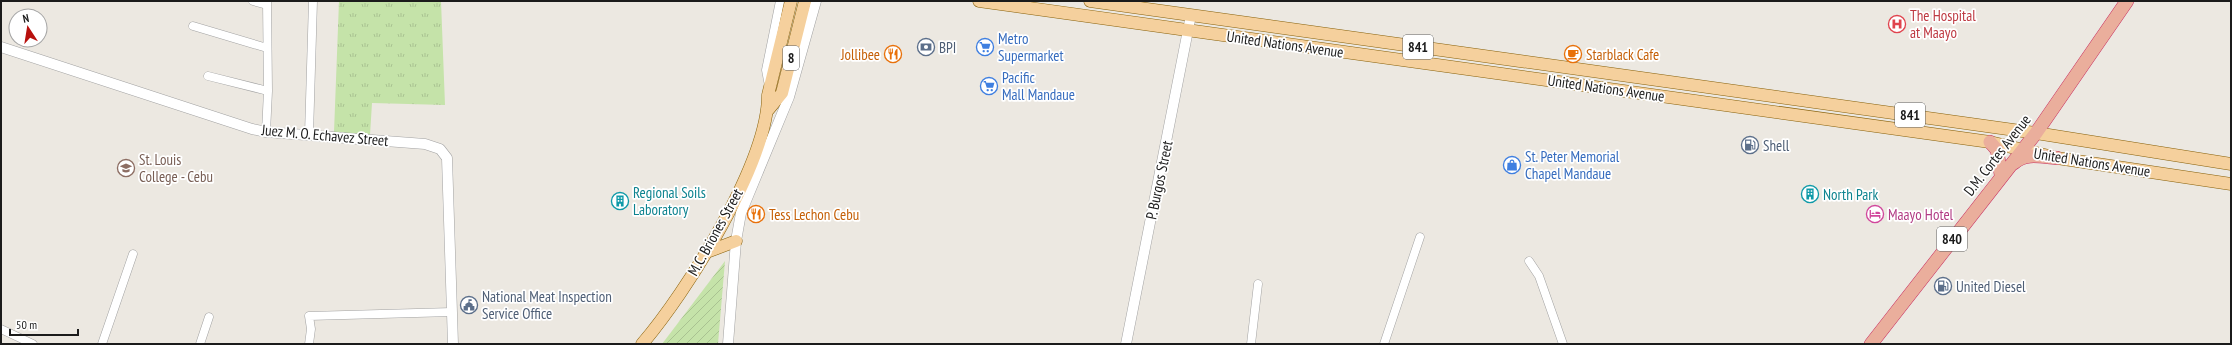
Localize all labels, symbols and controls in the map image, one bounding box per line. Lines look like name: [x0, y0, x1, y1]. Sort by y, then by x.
place label: The Hospital at Maayo: [1910, 6, 1976, 42]
north arrow: [8, 8, 48, 48]
text: N: [22, 11, 30, 26]
hospital icon: The Hospital at Maayo: [1887, 14, 1907, 34]
street label: United Nations Avenue: [1225, 26, 1345, 62]
place label: Metro Supermarket: [998, 29, 1064, 65]
road number: 841: [1403, 35, 1433, 59]
bank icon: BPI: [916, 37, 936, 57]
supermarket icon: Metro Supermarket: [975, 37, 995, 57]
place label: BPI: [939, 38, 956, 57]
restaurant icon: Jollibee: [883, 44, 903, 64]
cafe icon: Starblack Cafe: [1563, 44, 1583, 64]
place label: Jollibee: [840, 45, 880, 64]
place label: Starblack Cafe: [1586, 45, 1659, 64]
road number: 8: [783, 46, 799, 70]
place label: Pacific Mall Mandaue: [1002, 68, 1075, 104]
street label: United Nations Avenue: [1546, 70, 1666, 106]
supermarket icon: Pacific Mall Mandaue: [979, 76, 999, 96]
road number: 841: [1895, 103, 1925, 127]
street label: D.M. Cortes Avenue: [1959, 111, 2035, 199]
street label: Juez M. O. Echavez Street: [260, 120, 389, 150]
fuel station icon: Shell: [1740, 135, 1760, 155]
place label: Shell: [1763, 136, 1790, 155]
street label: P. Burgos Street: [1141, 139, 1177, 221]
street label: United Nations Avenue: [2032, 143, 2152, 181]
place label: St. Peter Memorial Chapel Mandaue: [1525, 147, 1620, 183]
place label: St. Louis College - Cebu: [139, 150, 213, 186]
shop icon: St. Peter Memorial Chapel Mandaue: [1502, 155, 1522, 175]
school or university icon: St. Louis College - Cebu: [116, 158, 136, 178]
place label: Regional Soils Laboratory: [633, 183, 706, 219]
building icon: North Park: [1800, 184, 1820, 204]
street label: M.C. Briones Street: [683, 185, 747, 279]
place label: North Park: [1823, 185, 1878, 204]
building icon: Regional Soils Laboratory: [610, 191, 630, 211]
restaurant icon: Tess Lechon Cebu: [746, 204, 766, 224]
hotel icon: Maayo Hotel: [1865, 204, 1885, 224]
place label: Tess Lechon Cebu: [769, 205, 859, 224]
place label: Maayo Hotel: [1888, 205, 1954, 224]
road number: 840: [1937, 227, 1967, 251]
fuel station icon: United Diesel: [1933, 276, 1953, 296]
place label: United Diesel: [1956, 277, 2026, 296]
place label: National Meat Inspection Service Office: [482, 287, 612, 323]
public building icon: National Meat Inspection Service Office: [459, 295, 479, 315]
scale bar: [10, 311, 78, 337]
text: 50 m: [16, 317, 37, 332]

